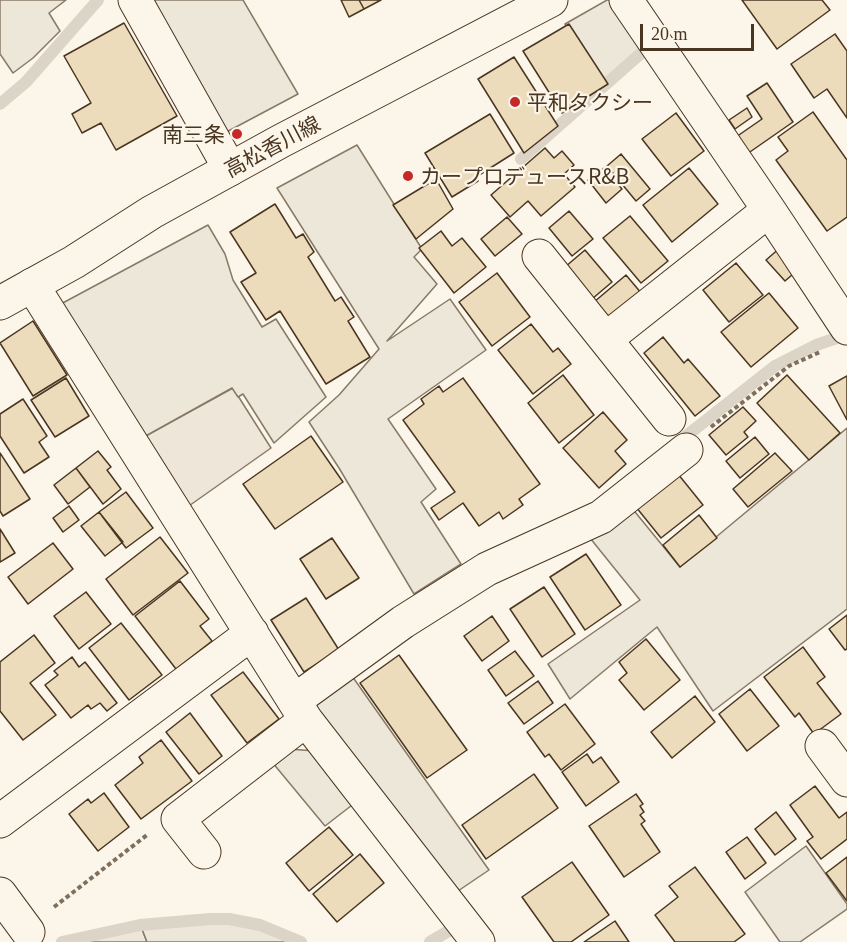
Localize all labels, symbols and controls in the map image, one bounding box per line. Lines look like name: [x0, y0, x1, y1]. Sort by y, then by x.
scale bar: [643, 12, 757, 50]
text: 20 m: [651, 24, 688, 44]
place label: 平和タクシー: [527, 89, 653, 115]
marker: 平和タクシー: [508, 95, 522, 109]
street label: 高松香川線: [220, 110, 324, 182]
place label: 南三条: [162, 121, 225, 147]
marker: 南三条: [230, 127, 244, 141]
place label: カープロデュースR&B: [420, 163, 629, 189]
marker: カープロデュースR&B: [401, 169, 415, 183]

